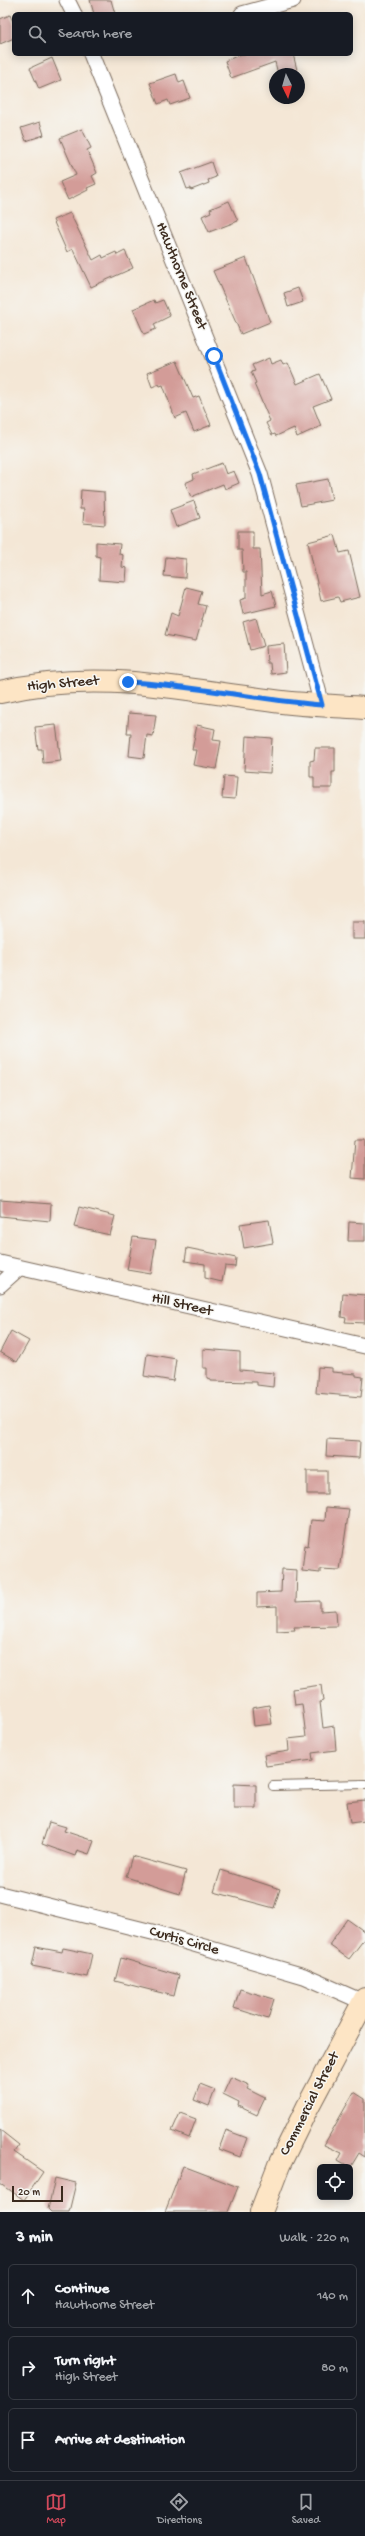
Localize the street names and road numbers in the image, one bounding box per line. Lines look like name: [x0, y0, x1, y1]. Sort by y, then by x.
street label: Hawthorne Street: [151, 220, 211, 334]
street label: High Street: [26, 672, 101, 696]
street label: Hill Street: [150, 1289, 216, 1321]
street label: Curtis Circle: [147, 1922, 221, 1960]
street label: Commercial Street: [276, 2048, 345, 2159]

